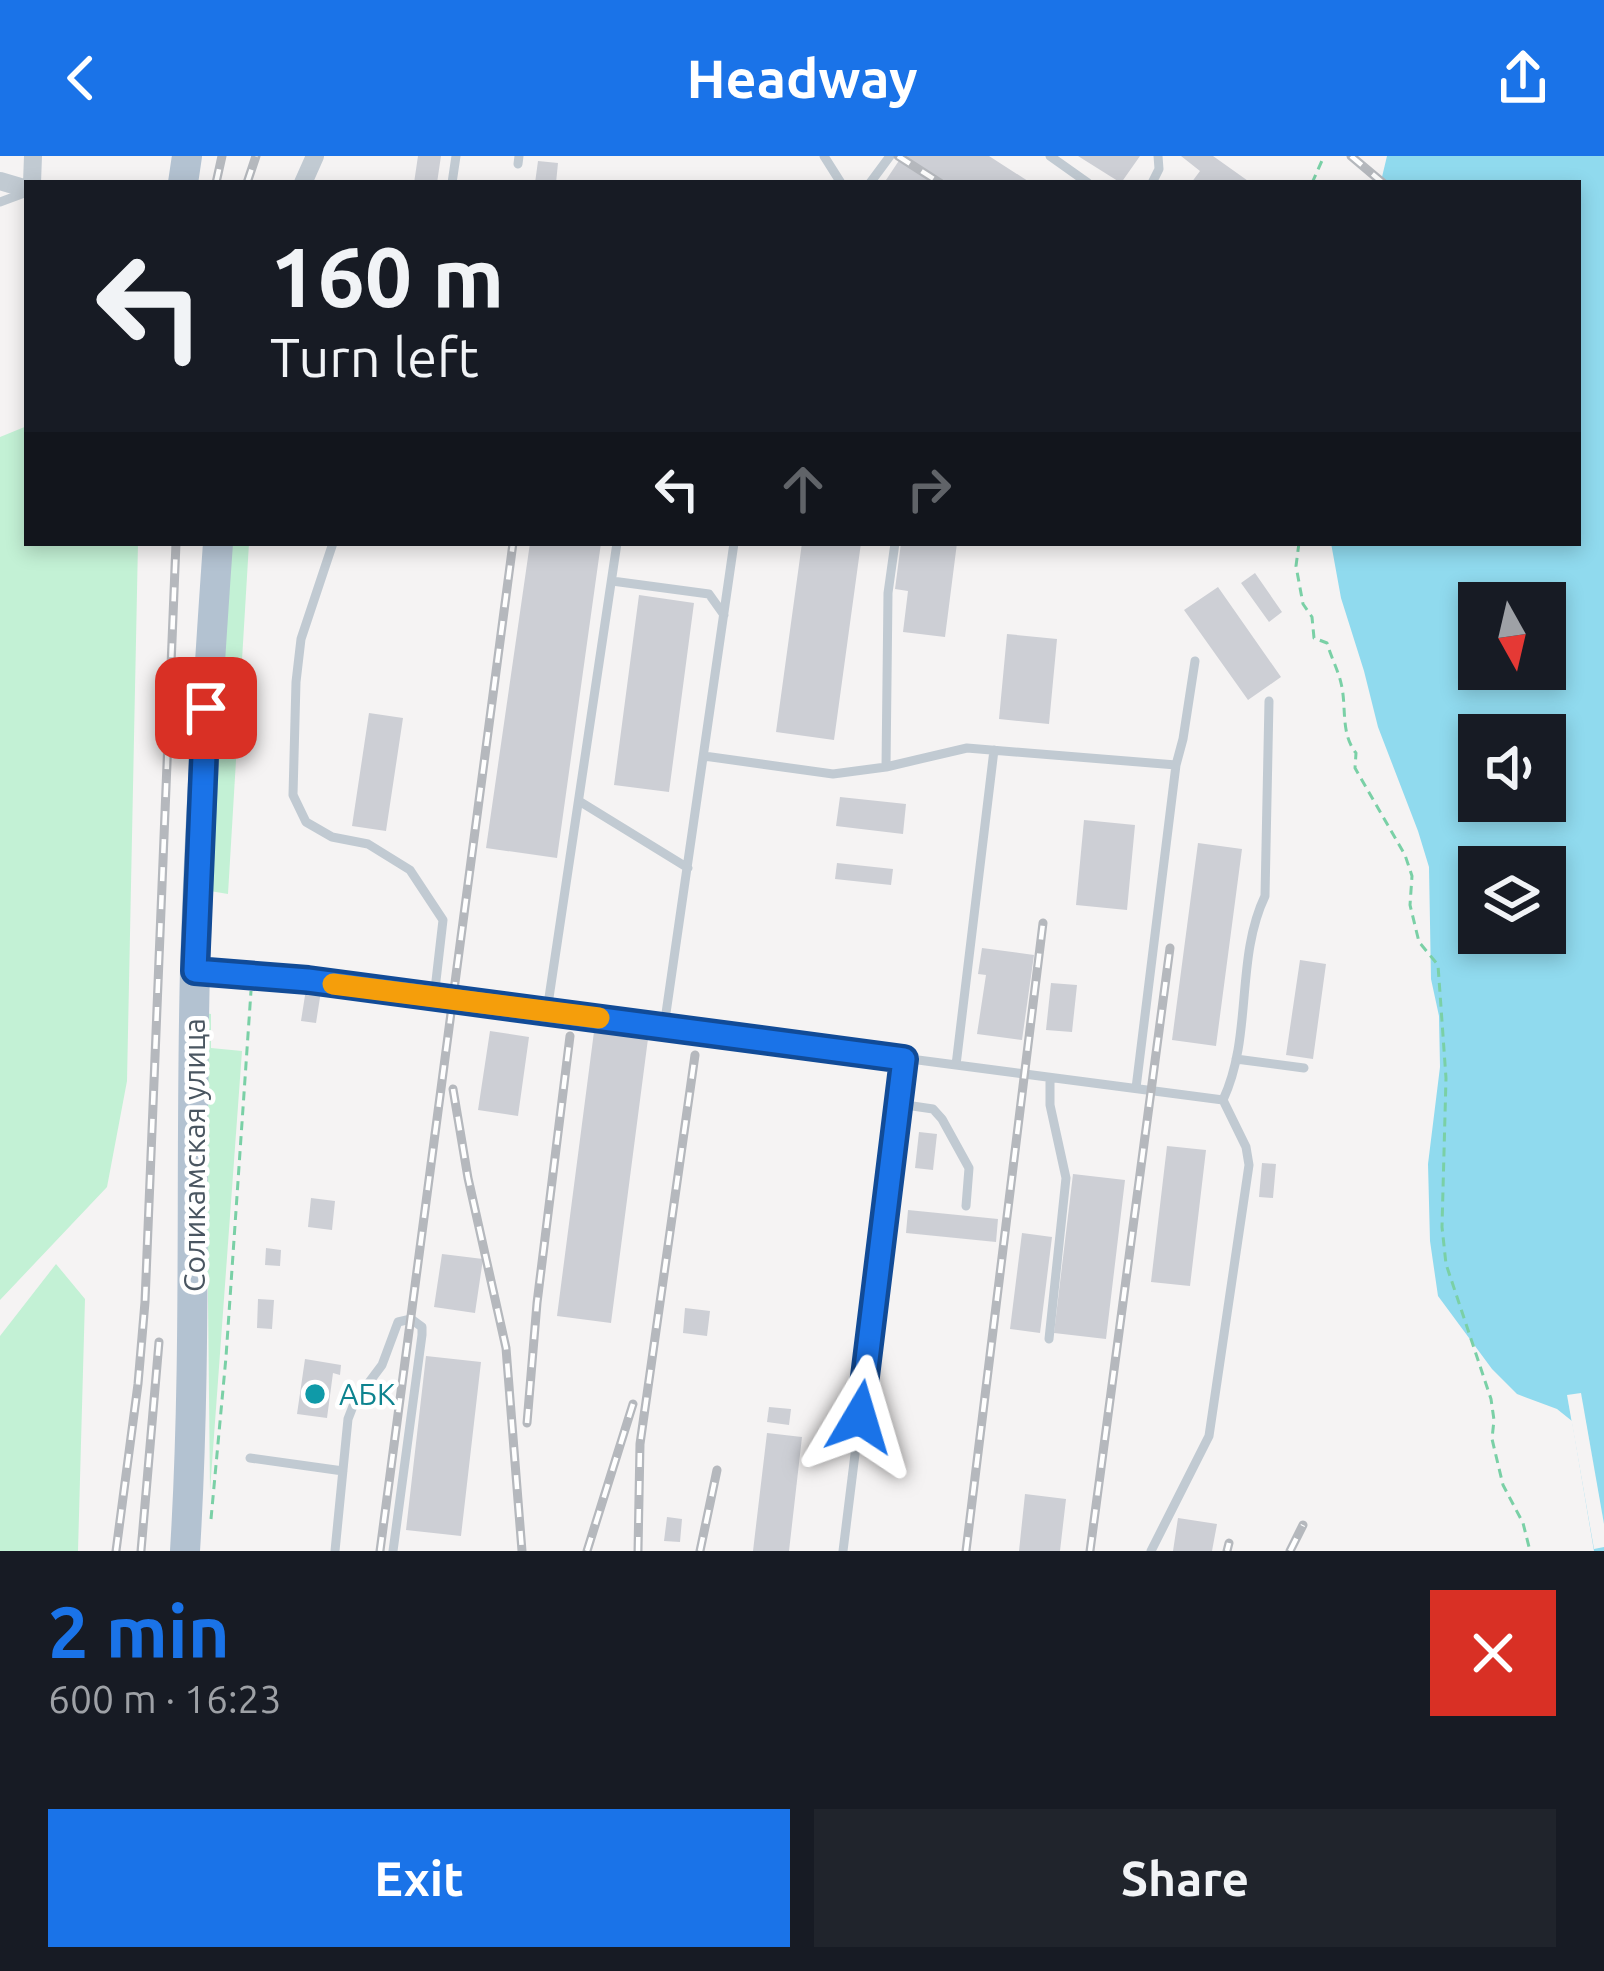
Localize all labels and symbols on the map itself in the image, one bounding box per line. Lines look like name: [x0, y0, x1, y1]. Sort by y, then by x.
north arrow: [1458, 582, 1566, 690]
pin: [155, 657, 257, 759]
street label: Соликамская улица: [177, 1018, 211, 1292]
position arrow: [797, 1354, 923, 1480]
place label: АБК: [339, 1377, 395, 1411]
marker: АБК: [302, 1381, 328, 1407]

